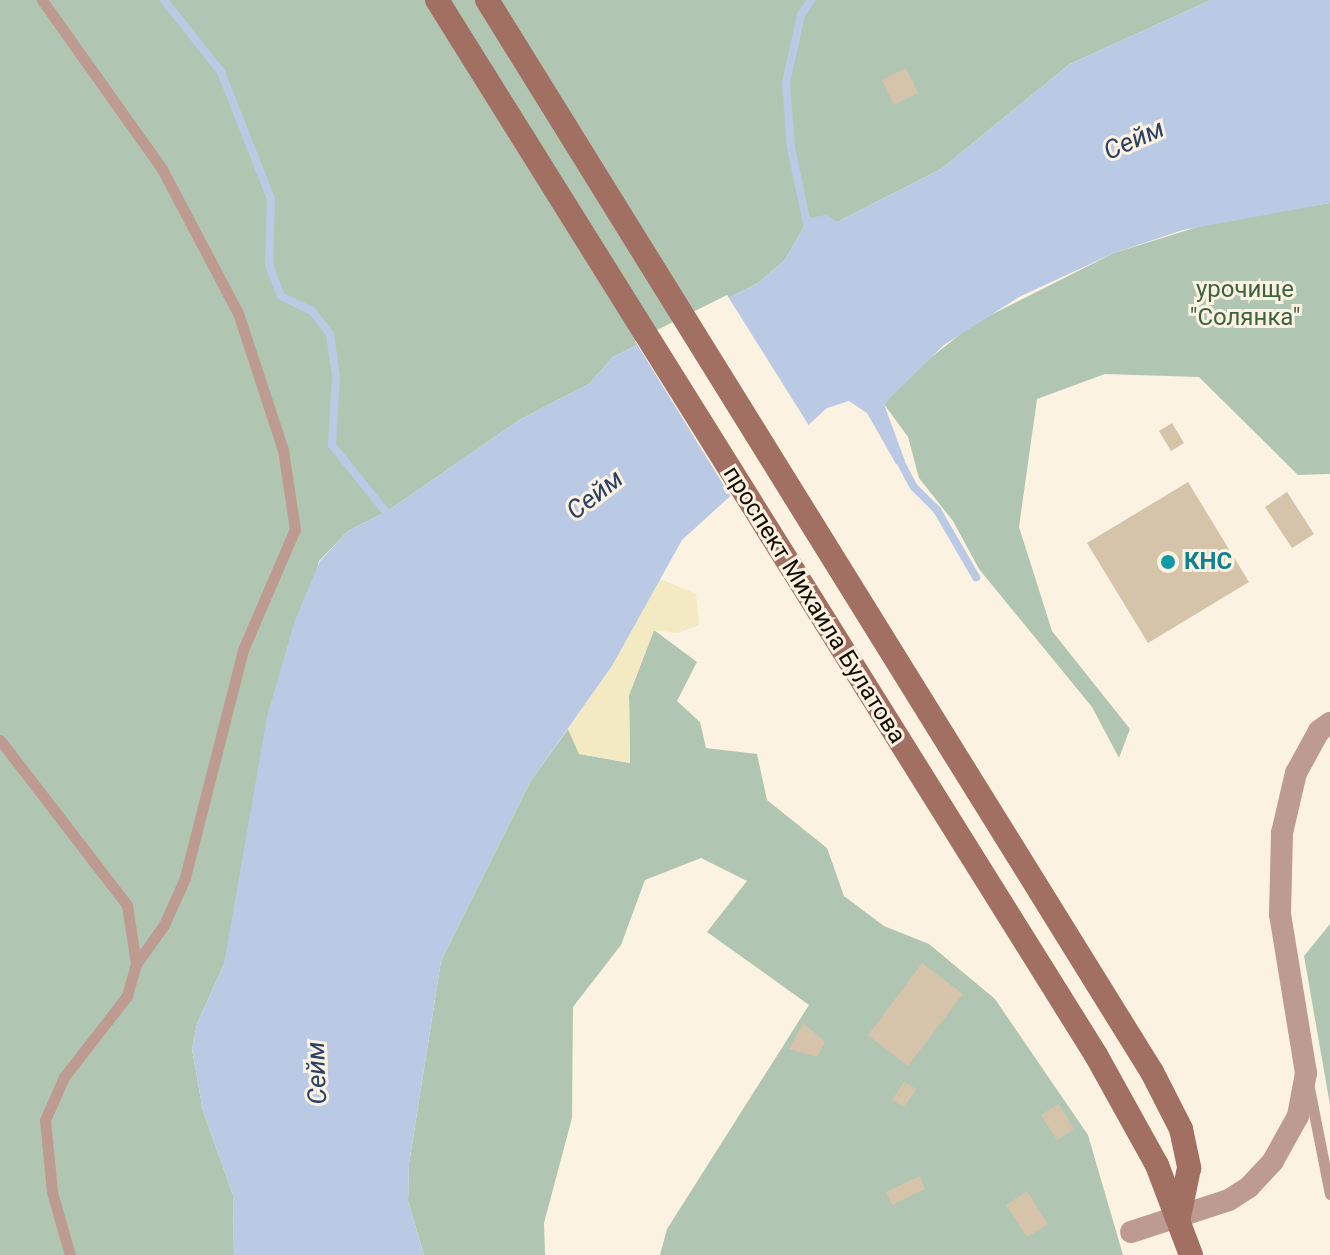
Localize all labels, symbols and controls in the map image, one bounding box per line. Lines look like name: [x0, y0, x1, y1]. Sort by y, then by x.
water label: Сейм: [1099, 113, 1169, 167]
park label: урочище "Солянка": [1190, 276, 1300, 332]
street label: проспект Михаила Булатова: [717, 461, 911, 749]
water label: Сейм: [561, 463, 629, 527]
place label: КНС: [1184, 548, 1232, 576]
marker: КНС: [1159, 553, 1177, 571]
water label: Сейм: [300, 1041, 334, 1105]

